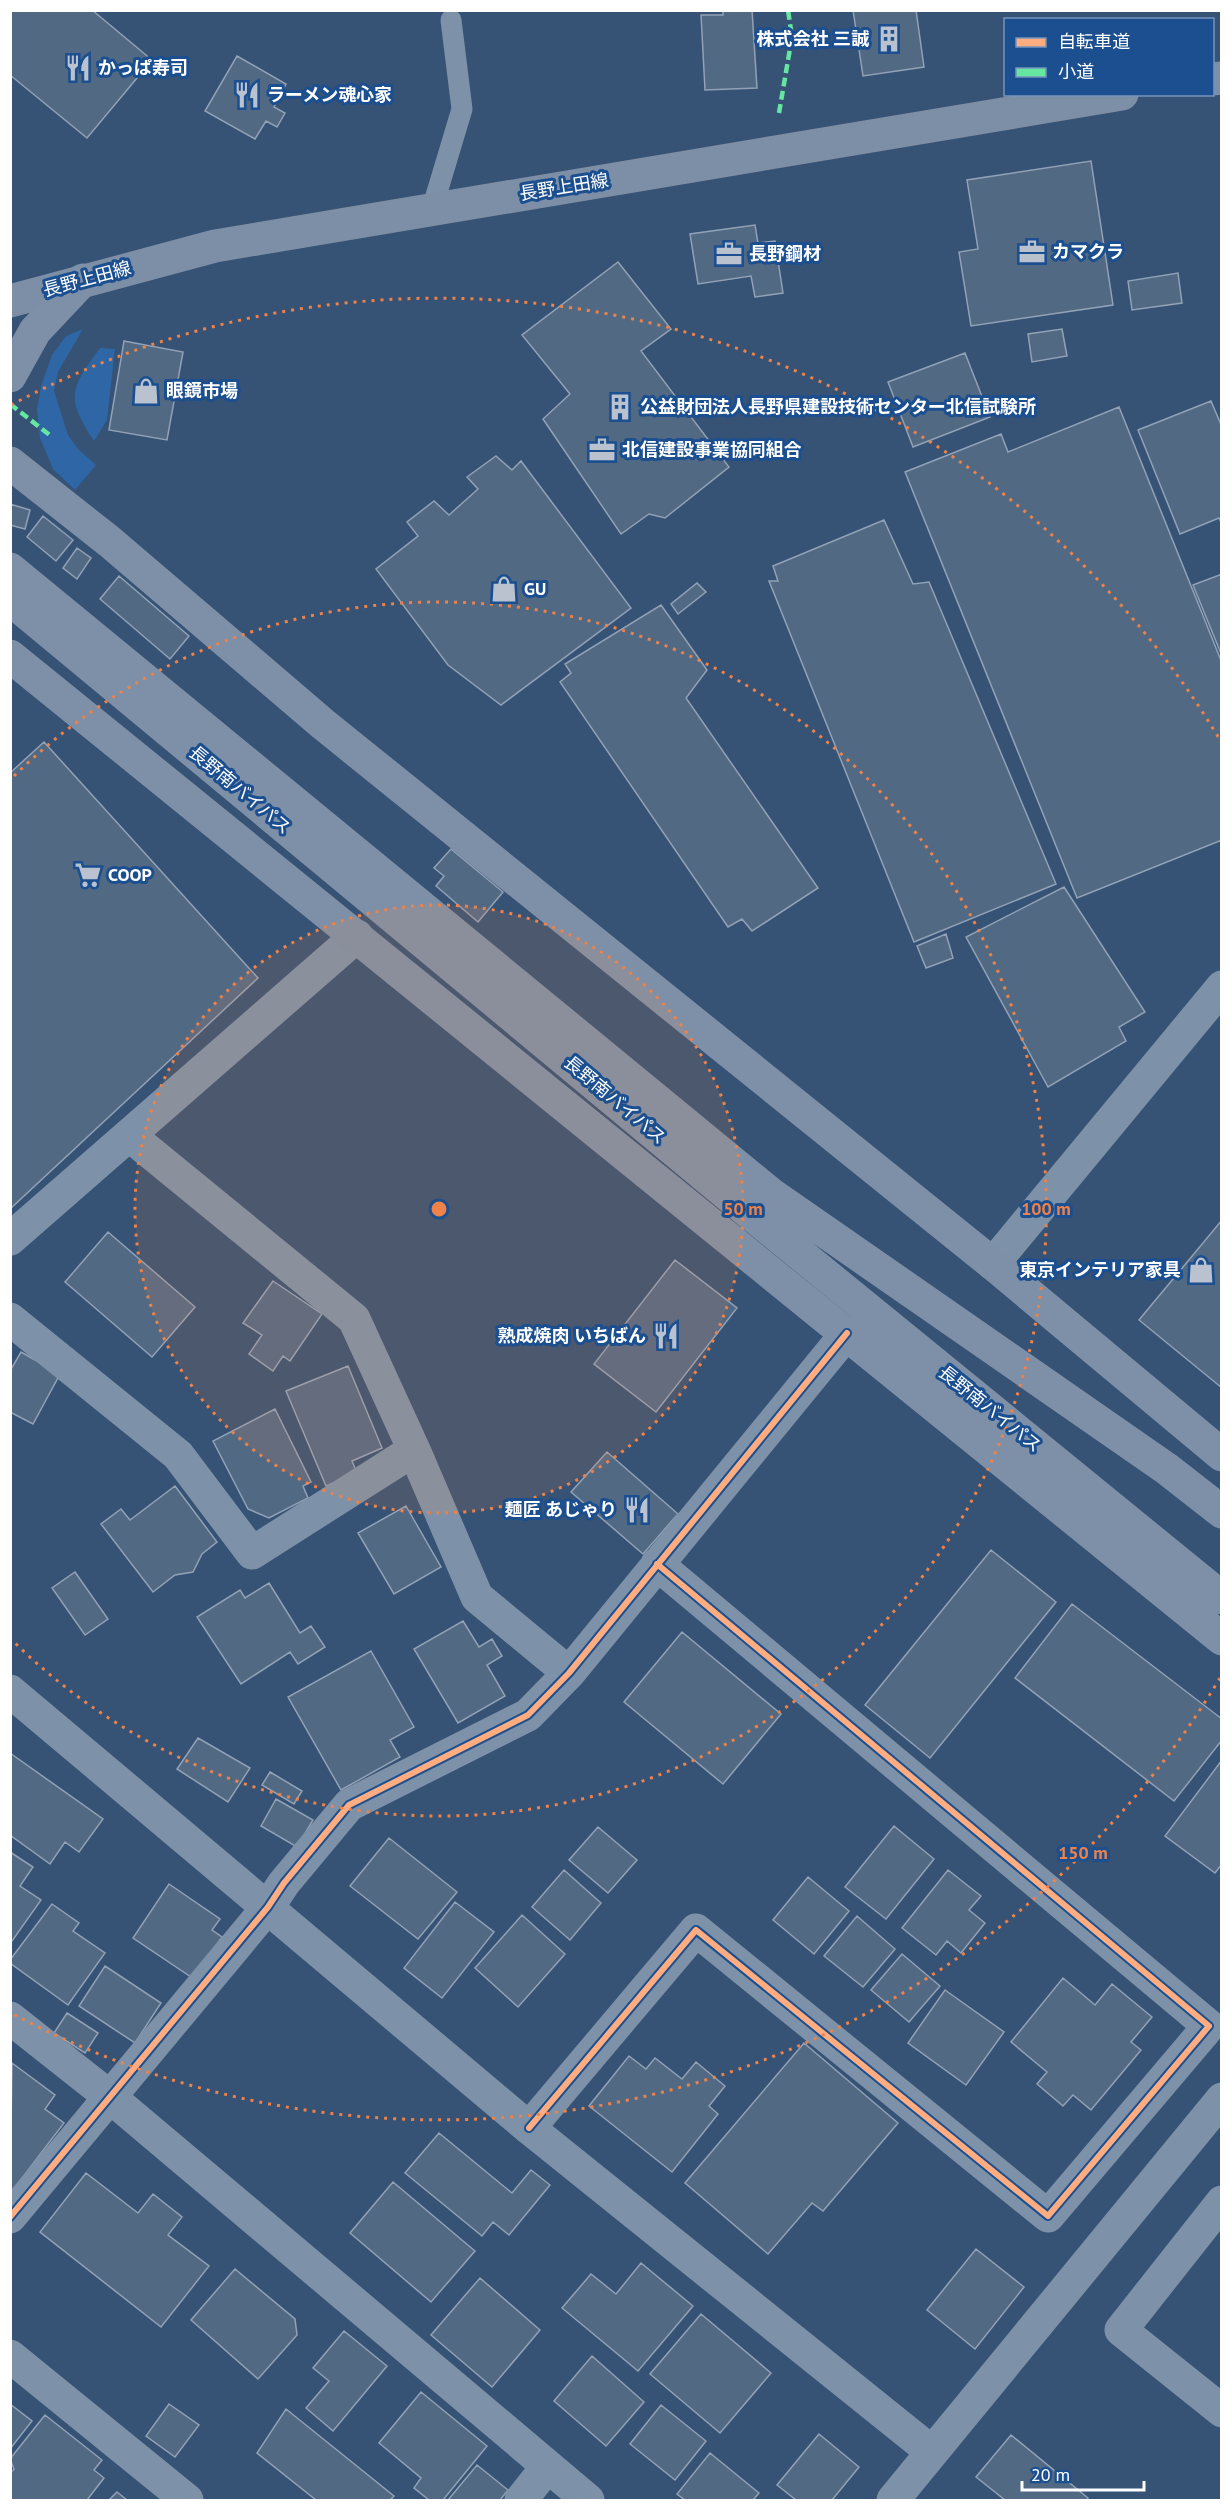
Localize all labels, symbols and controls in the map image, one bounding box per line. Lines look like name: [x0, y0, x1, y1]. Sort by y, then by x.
legend: [1004, 18, 1214, 96]
building icon: 株式会社 三誠: [874, 24, 904, 54]
place label: 株式会社 三誠: [756, 27, 870, 50]
text: 自転車道: [1058, 30, 1130, 53]
restaurant icon: かっぱ寿司: [63, 53, 93, 83]
place label: かっぱ寿司: [98, 56, 188, 79]
text: 小道: [1058, 60, 1094, 83]
restaurant icon: ラーメン魂心家: [232, 80, 262, 110]
place label: ラーメン魂心家: [267, 83, 392, 106]
street label: 長野上田線: [518, 168, 610, 205]
office icon: カマクラ: [1017, 237, 1047, 267]
office icon: 長野鋼材: [714, 239, 744, 269]
place label: カマクラ: [1052, 240, 1124, 263]
place label: 長野鋼材: [749, 242, 821, 265]
street label: 長野上田線: [40, 256, 133, 301]
shop icon: 眼鏡市場: [131, 376, 161, 406]
place label: 眼鏡市場: [166, 379, 238, 402]
building icon: 公益財団法人長野県建設技術センター北信試験所: [605, 392, 635, 422]
place label: 公益財団法人長野県建設技術センター北信試験所: [640, 395, 1036, 418]
office icon: 北信建設事業協同組合: [587, 435, 617, 465]
place label: 北信建設事業協同組合: [622, 438, 802, 461]
shop icon: GU: [489, 574, 519, 604]
place label: GU: [524, 577, 546, 600]
street label: 長野南バイパス: [185, 740, 296, 839]
supermarket icon: COOP: [73, 860, 103, 890]
place label: COOP: [108, 863, 152, 886]
street label: 長野南バイパス: [560, 1050, 671, 1149]
text: 50 m: [723, 1197, 763, 1220]
text: 100 m: [1021, 1197, 1071, 1220]
centre of rings: [429, 1199, 449, 1219]
shop icon: 東京インテリア家具: [1186, 1255, 1216, 1285]
place label: 東京インテリア家具: [1019, 1258, 1181, 1281]
restaurant icon: 熟成焼肉 いちばん: [651, 1321, 681, 1351]
place label: 熟成焼肉 いちばん: [497, 1324, 646, 1347]
street label: 長野南バイパス: [934, 1360, 1046, 1457]
restaurant icon: 麺匠 あじゃり: [622, 1495, 652, 1525]
place label: 麺匠 あじゃり: [504, 1498, 617, 1521]
text: 150 m: [1058, 1841, 1108, 1864]
scale bar: [1022, 2454, 1144, 2492]
text: 20 m: [1031, 2463, 1070, 2486]

